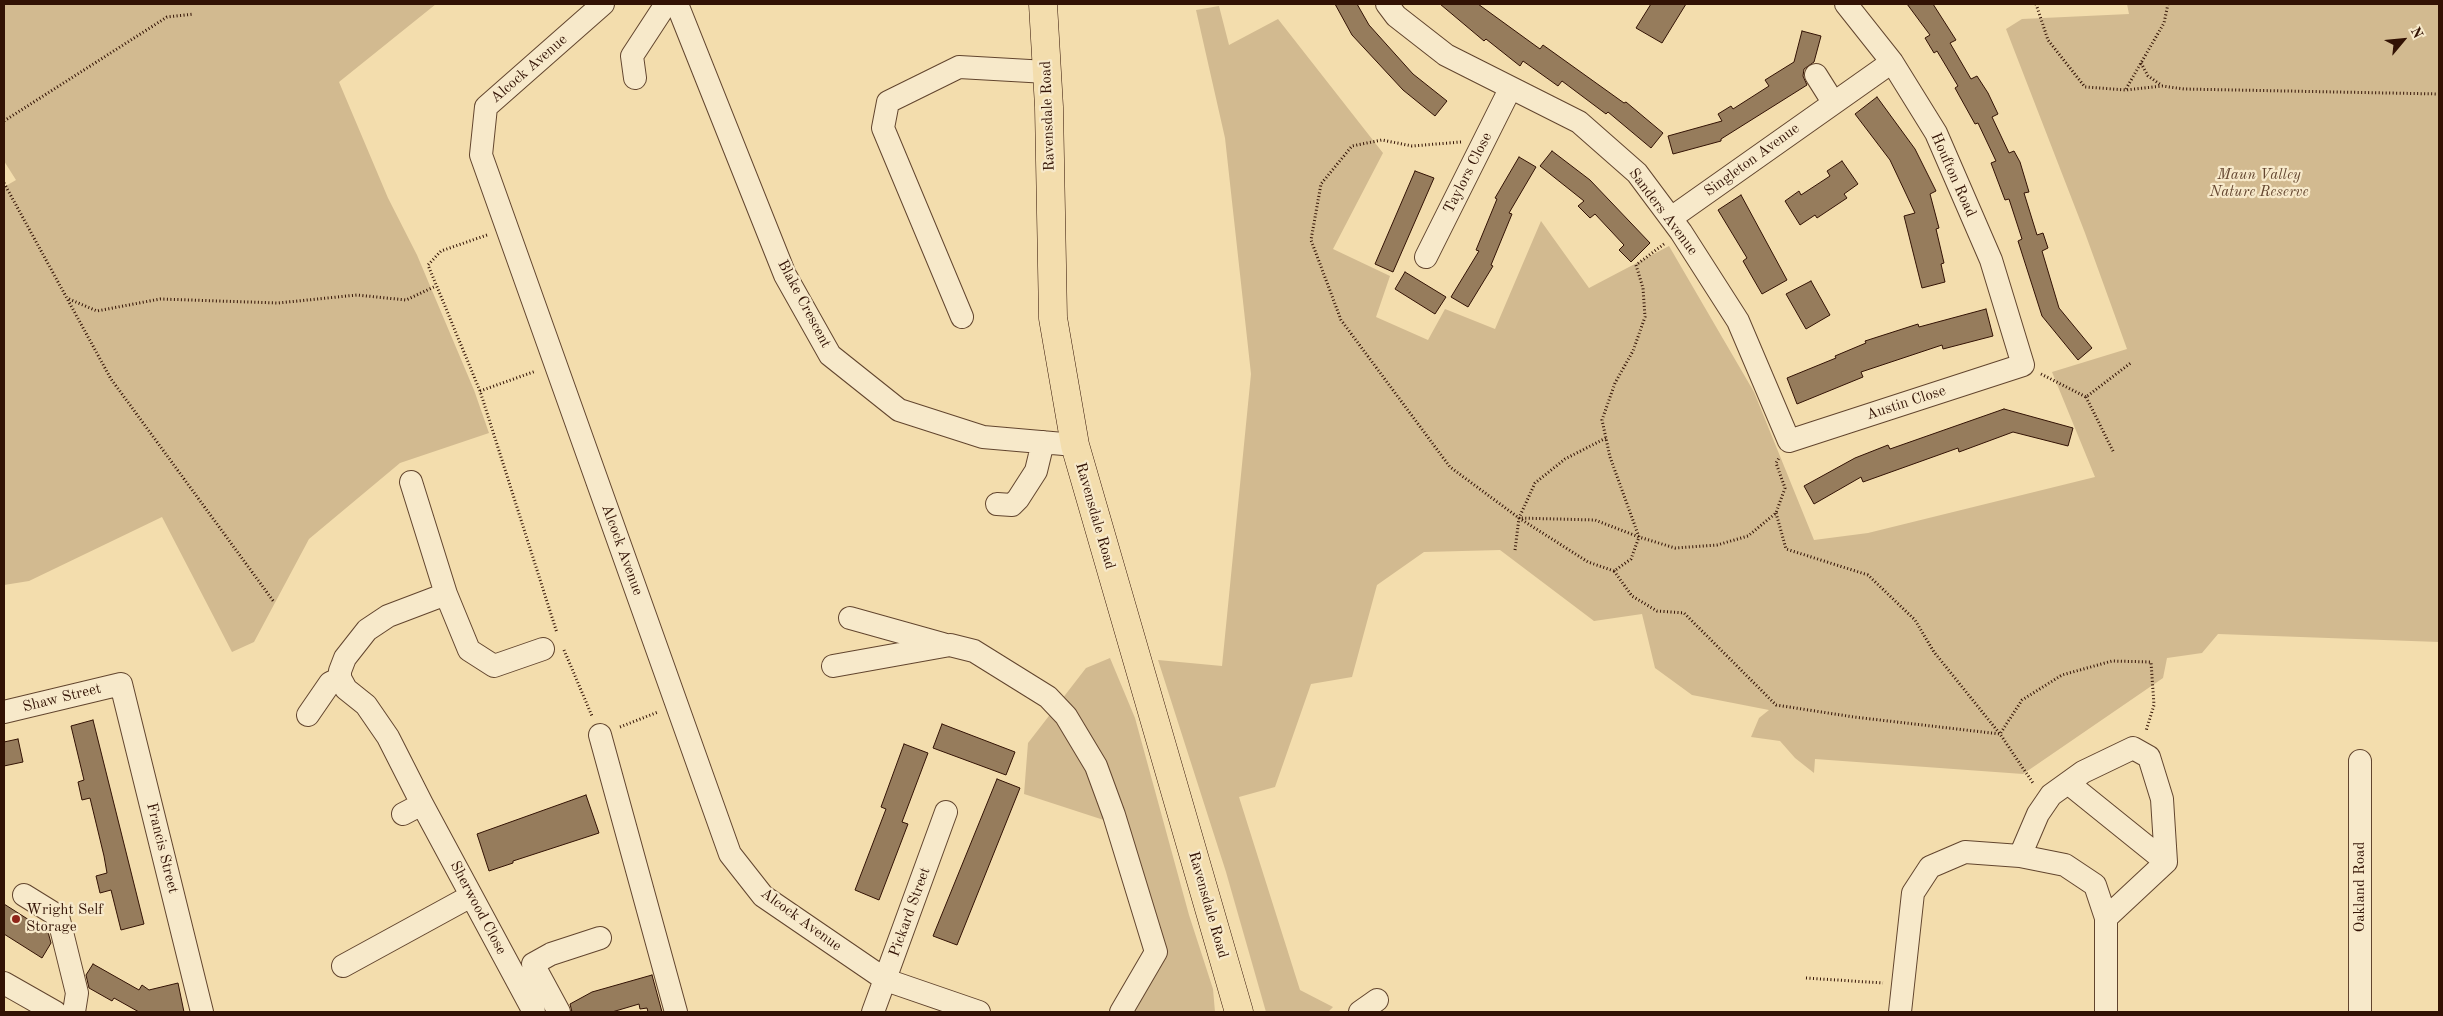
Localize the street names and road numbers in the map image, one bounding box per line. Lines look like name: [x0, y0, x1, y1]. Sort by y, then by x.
street label: Alcock Avenue: [487, 31, 571, 107]
street label: Ravensdale Road: [1037, 61, 1059, 171]
street label: Singleton Avenue: [1701, 119, 1803, 201]
street label: Taylors Close: [1440, 130, 1496, 216]
street label: Houfton Road: [1926, 130, 1980, 220]
street label: Sanders Avenue: [1625, 165, 1701, 259]
street label: Blake Crescent: [773, 257, 835, 351]
street label: Austin Close: [1864, 382, 1948, 424]
street label: Ravensdale Road: [1071, 461, 1119, 571]
street label: Alcock Avenue: [597, 502, 647, 598]
street label: Shaw Street: [21, 680, 103, 716]
street label: Francis Street: [142, 801, 182, 895]
street label: Oakland Road: [2351, 842, 2369, 932]
street label: Ravensdale Road: [1184, 850, 1232, 960]
street label: Sherwood Close: [446, 858, 510, 958]
street label: Pickard Street: [885, 865, 935, 959]
street label: Alcock Avenue: [757, 885, 845, 955]

